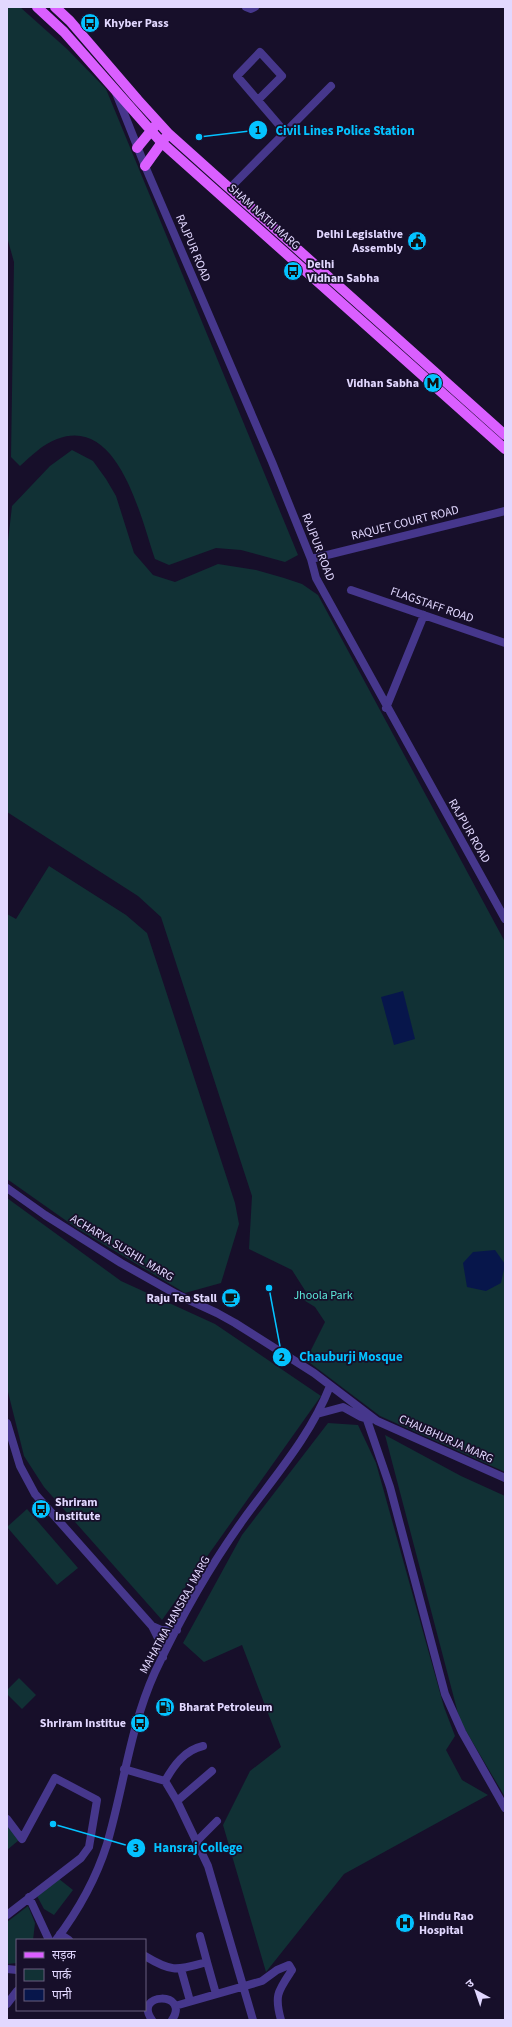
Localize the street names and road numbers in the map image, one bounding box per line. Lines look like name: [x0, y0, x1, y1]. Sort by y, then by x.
street label: SHAM NATH MARG: [224, 180, 304, 254]
street label: RAJPUR ROAD: [171, 212, 215, 284]
street label: RAQUET COURT ROAD: [349, 501, 461, 545]
street label: RAJPUR ROAD: [297, 511, 339, 583]
street label: FLAGSTAFF ROAD: [388, 583, 476, 627]
street label: RAJPUR ROAD: [444, 796, 494, 866]
street label: ACHARYA SUSHIL MARG: [67, 1210, 177, 1286]
street label: CHAUBHURJA MARG: [396, 1410, 496, 1468]
street label: MAHATMA HANSRAJ MARG: [135, 1553, 215, 1677]

